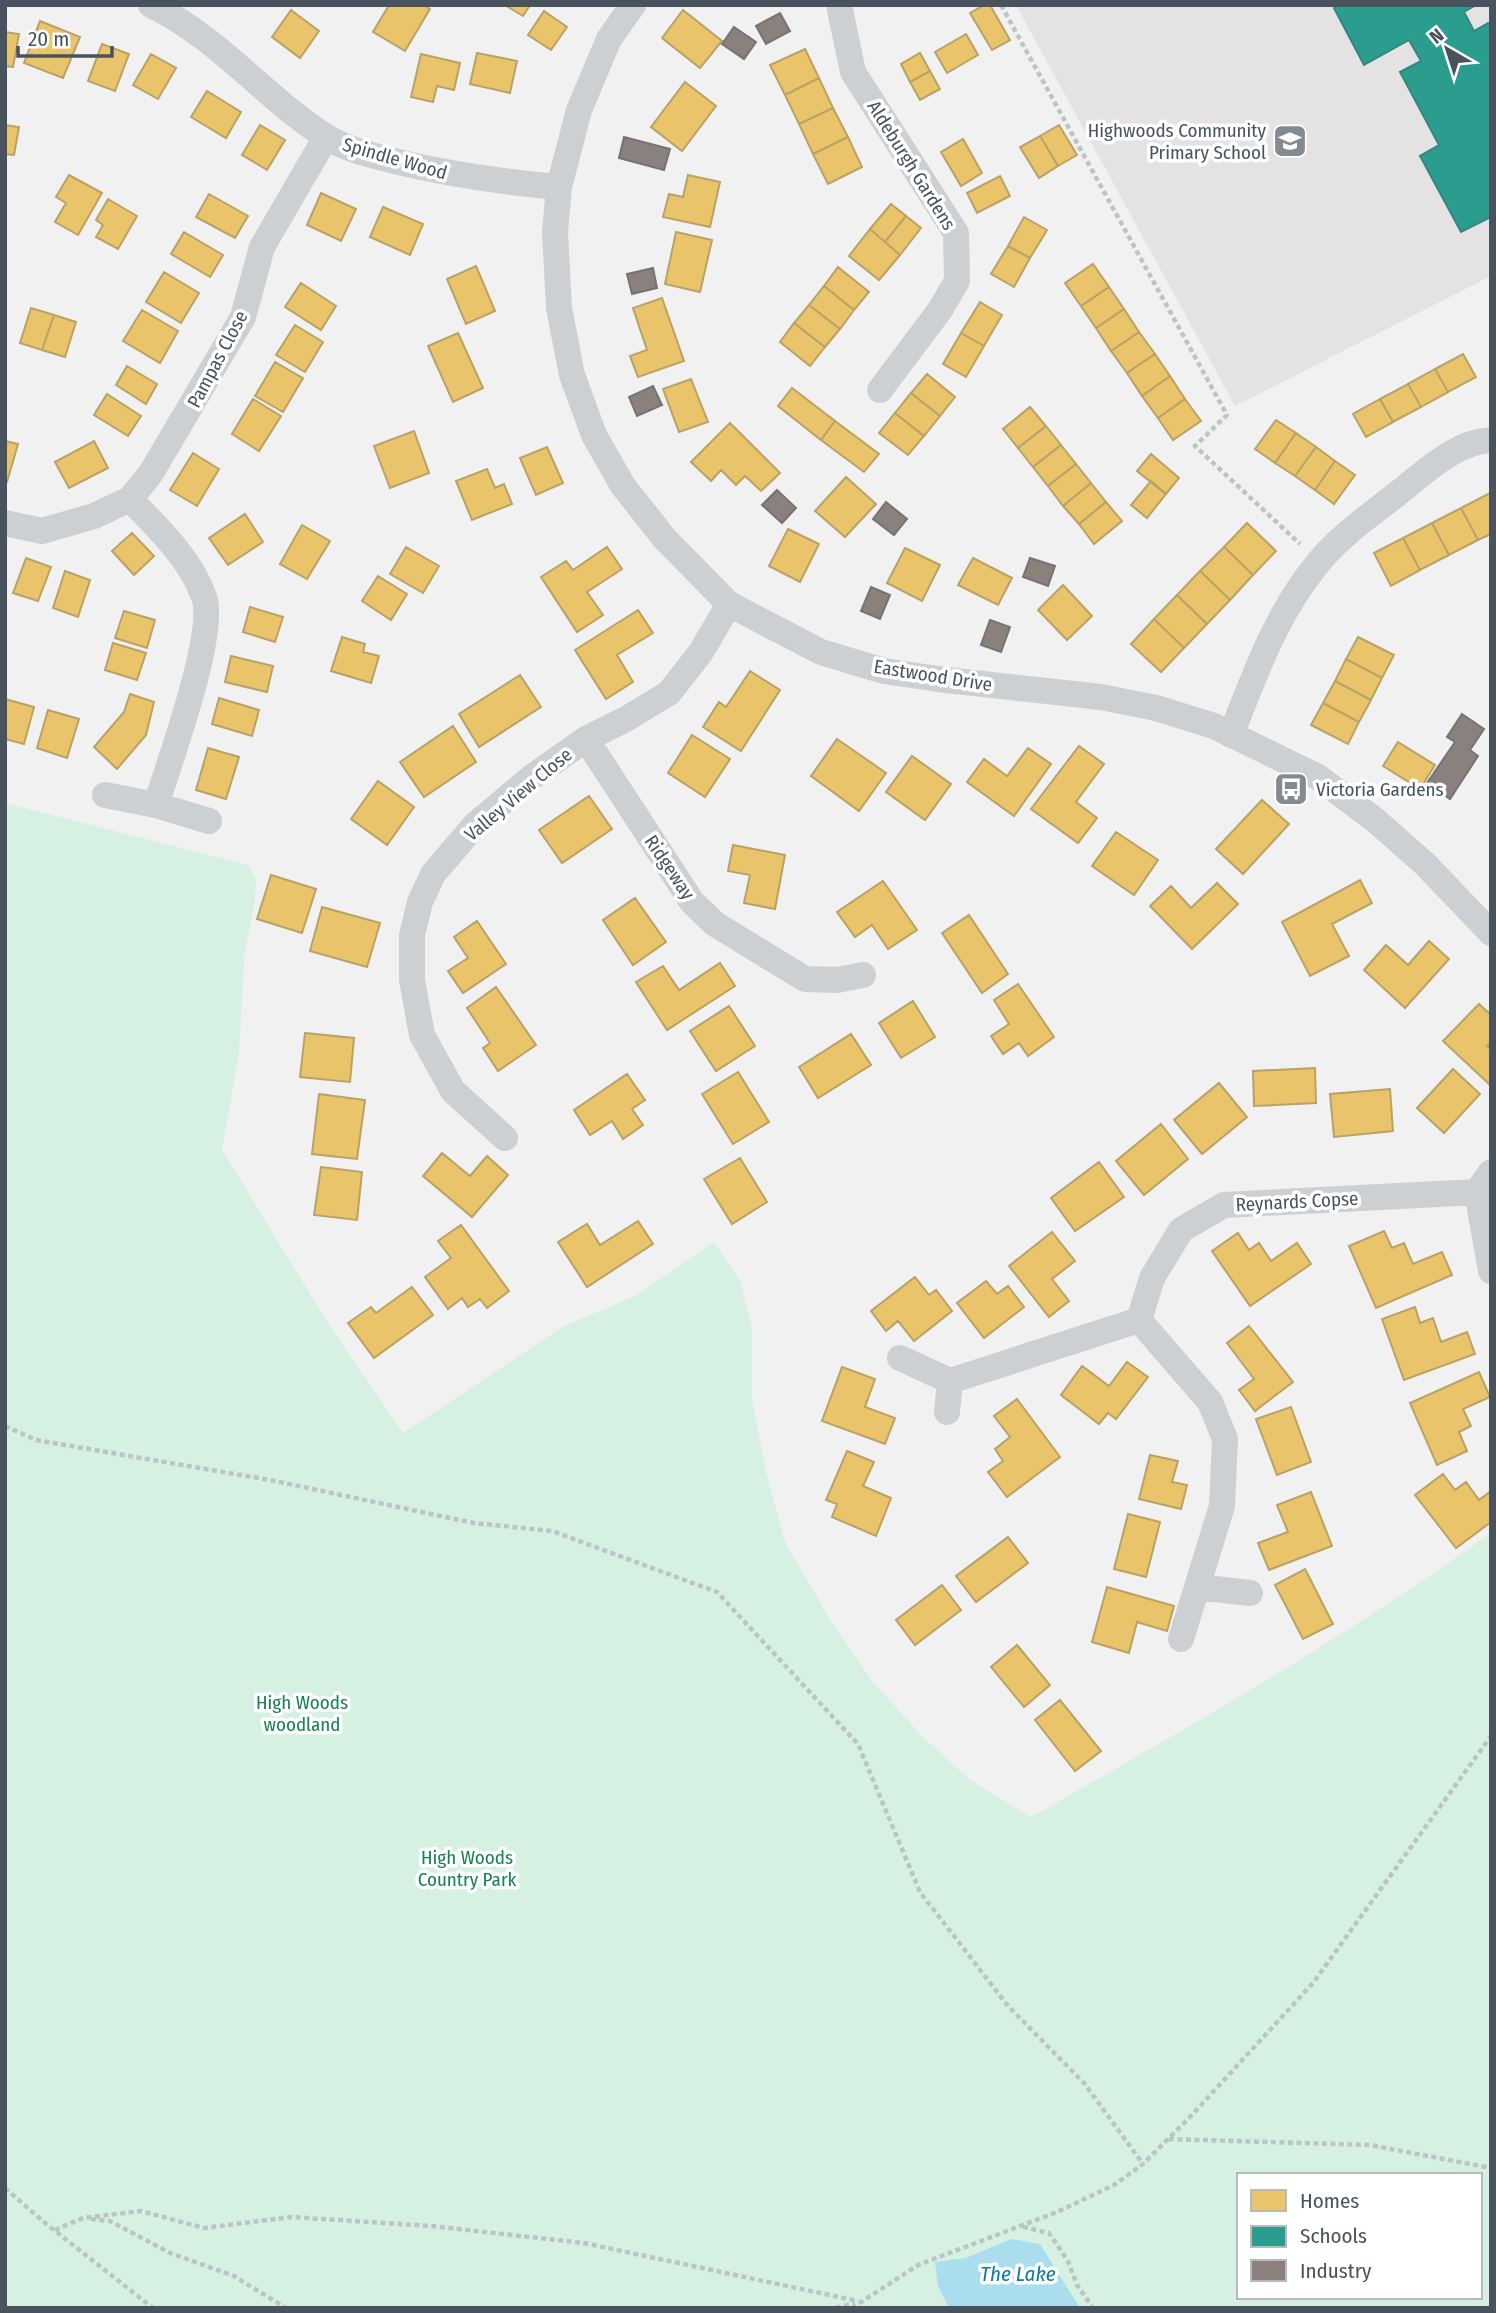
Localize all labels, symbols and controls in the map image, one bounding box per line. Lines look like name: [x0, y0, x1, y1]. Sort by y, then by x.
scale bar: [18, 14, 112, 58]
north arrow: [1412, 14, 1482, 84]
text: N: [1425, 24, 1448, 49]
text: 20 m: [28, 26, 69, 52]
street label: Aldeburgh Gardens: [863, 96, 961, 234]
place label: Highwoods Community Primary School: [1088, 119, 1267, 164]
school or university icon: Highwoods Community Primary School: [1271, 122, 1309, 160]
street label: Spindle Wood: [340, 133, 450, 184]
street label: Pampas Close: [182, 307, 253, 412]
street label: Eastwood Drive: [872, 655, 994, 696]
street label: Valley View Close: [460, 743, 577, 846]
bus stop icon: Victoria Gardens: [1272, 770, 1310, 808]
place label: Victoria Gardens: [1316, 778, 1444, 801]
street label: Ridgeway: [640, 831, 700, 904]
street label: Reynards Copse: [1235, 1187, 1359, 1216]
park label: High Woods woodland: [256, 1691, 348, 1736]
park label: High Woods Country Park: [418, 1846, 517, 1891]
legend: [1237, 2173, 1482, 2299]
text: Homes: [1300, 2188, 1359, 2214]
text: Schools: [1300, 2223, 1367, 2249]
text: Industry: [1300, 2258, 1372, 2284]
water label: The Lake: [980, 2261, 1056, 2287]

